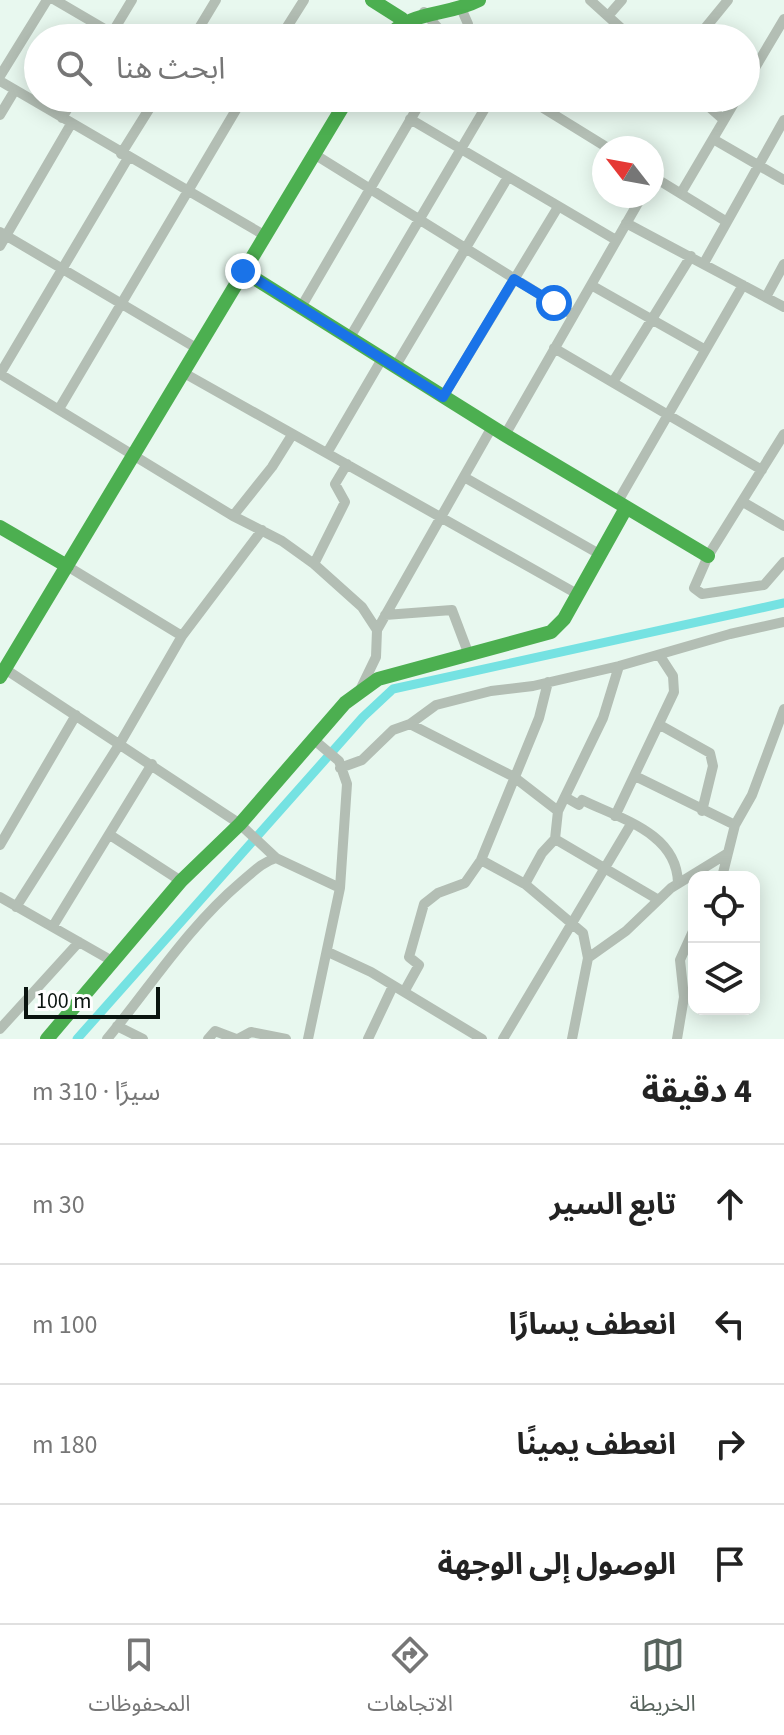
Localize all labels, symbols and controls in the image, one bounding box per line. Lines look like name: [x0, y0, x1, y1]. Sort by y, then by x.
search box: [24, 24, 760, 112]
icon: search: [52, 46, 96, 90]
text: ابحث هنا: [116, 47, 225, 90]
north arrow: [592, 136, 664, 208]
route end: [225, 253, 261, 289]
route start: [536, 285, 572, 321]
map controls: [688, 871, 760, 1015]
button: locate: [688, 871, 760, 943]
button: layers: [688, 943, 760, 1015]
scale bar: [24, 983, 160, 1019]
text: 100 m: [36, 985, 91, 1017]
text: 4 دقيقة: [642, 1067, 752, 1116]
text: سيرًا · 310 m: [32, 1073, 160, 1110]
icon: ahead: [708, 1182, 752, 1226]
text: تابع السير: [550, 1183, 676, 1226]
text: 30 m: [32, 1186, 85, 1223]
icon: left: [708, 1302, 752, 1346]
text: انعطف يسارًا: [509, 1303, 676, 1346]
text: 100 m: [32, 1306, 98, 1343]
icon: right: [708, 1422, 752, 1466]
text: انعطف يمينًا: [517, 1423, 676, 1466]
text: 180 m: [32, 1426, 98, 1463]
icon: arrive: [708, 1542, 752, 1586]
text: الوصول إلى الوجهة: [437, 1543, 676, 1586]
tab: المحفوظات: [88, 1633, 190, 1727]
tab: الاتجاهات: [367, 1633, 453, 1727]
tab: الخريطة: [630, 1633, 696, 1727]

